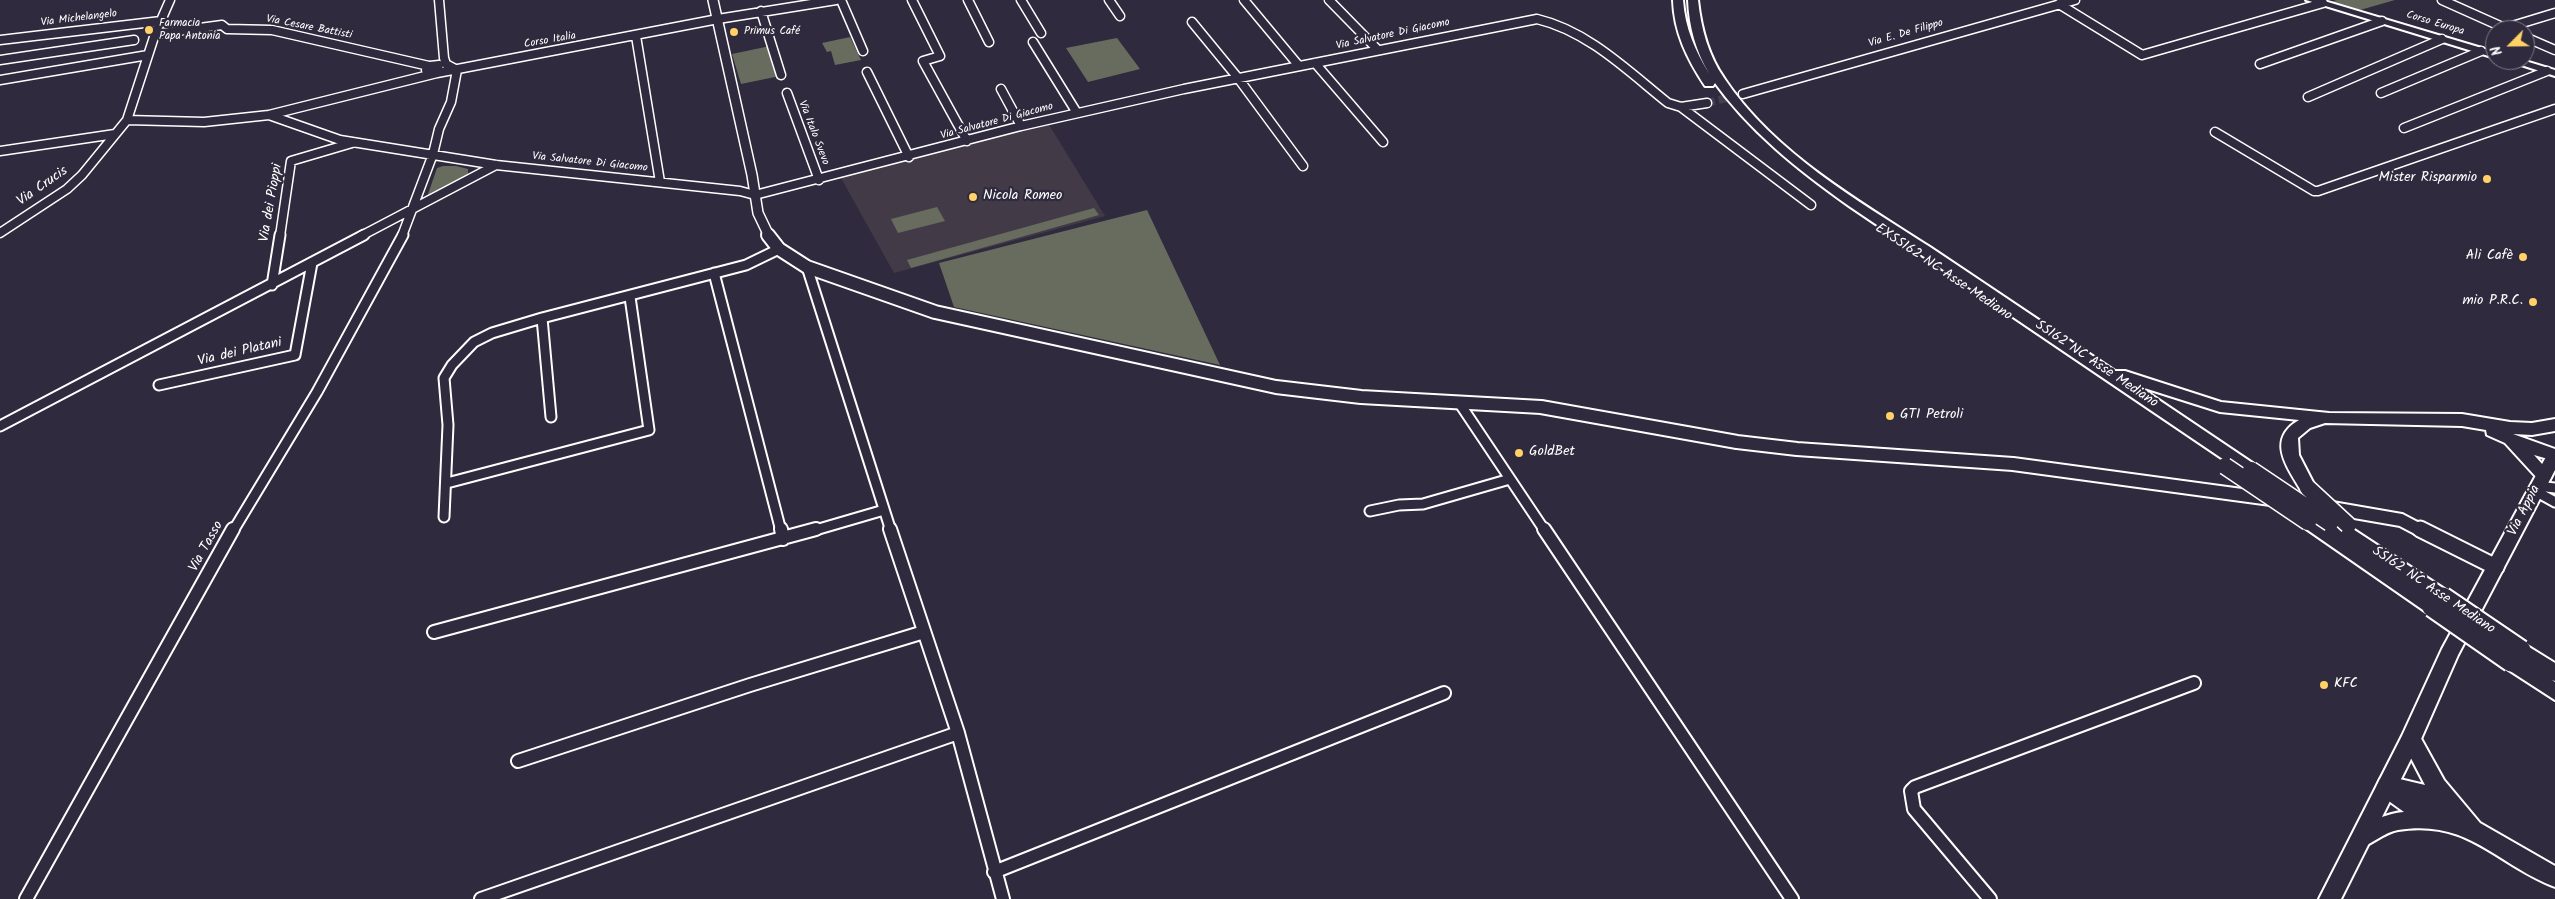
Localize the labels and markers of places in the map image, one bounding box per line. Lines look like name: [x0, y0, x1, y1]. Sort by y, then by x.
place label: Farmacia Papa Antonia: [159, 17, 220, 43]
marker: Farmacia Papa Antonia: [143, 24, 155, 36]
place label: Primus Café: [744, 25, 800, 39]
marker: Primus Café: [728, 26, 740, 38]
place label: Mister Risparmio: [2379, 171, 2477, 187]
marker: Mister Risparmio: [2481, 173, 2493, 185]
place label: Nicola Romeo: [983, 189, 1062, 205]
marker: Nicola Romeo: [967, 191, 979, 203]
place label: Ali Cafè: [2466, 249, 2513, 265]
marker: Ali Cafè: [2517, 251, 2529, 263]
place label: mio P.R.C.: [2462, 294, 2523, 310]
marker: mio P.R.C.: [2527, 296, 2539, 308]
place label: GTI Petroli: [1900, 408, 1963, 424]
marker: GTI Petroli: [1884, 410, 1896, 422]
place label: GoldBet: [1529, 445, 1575, 461]
marker: GoldBet: [1513, 447, 1525, 459]
place label: KFC: [2334, 677, 2358, 693]
marker: KFC: [2318, 679, 2330, 691]

